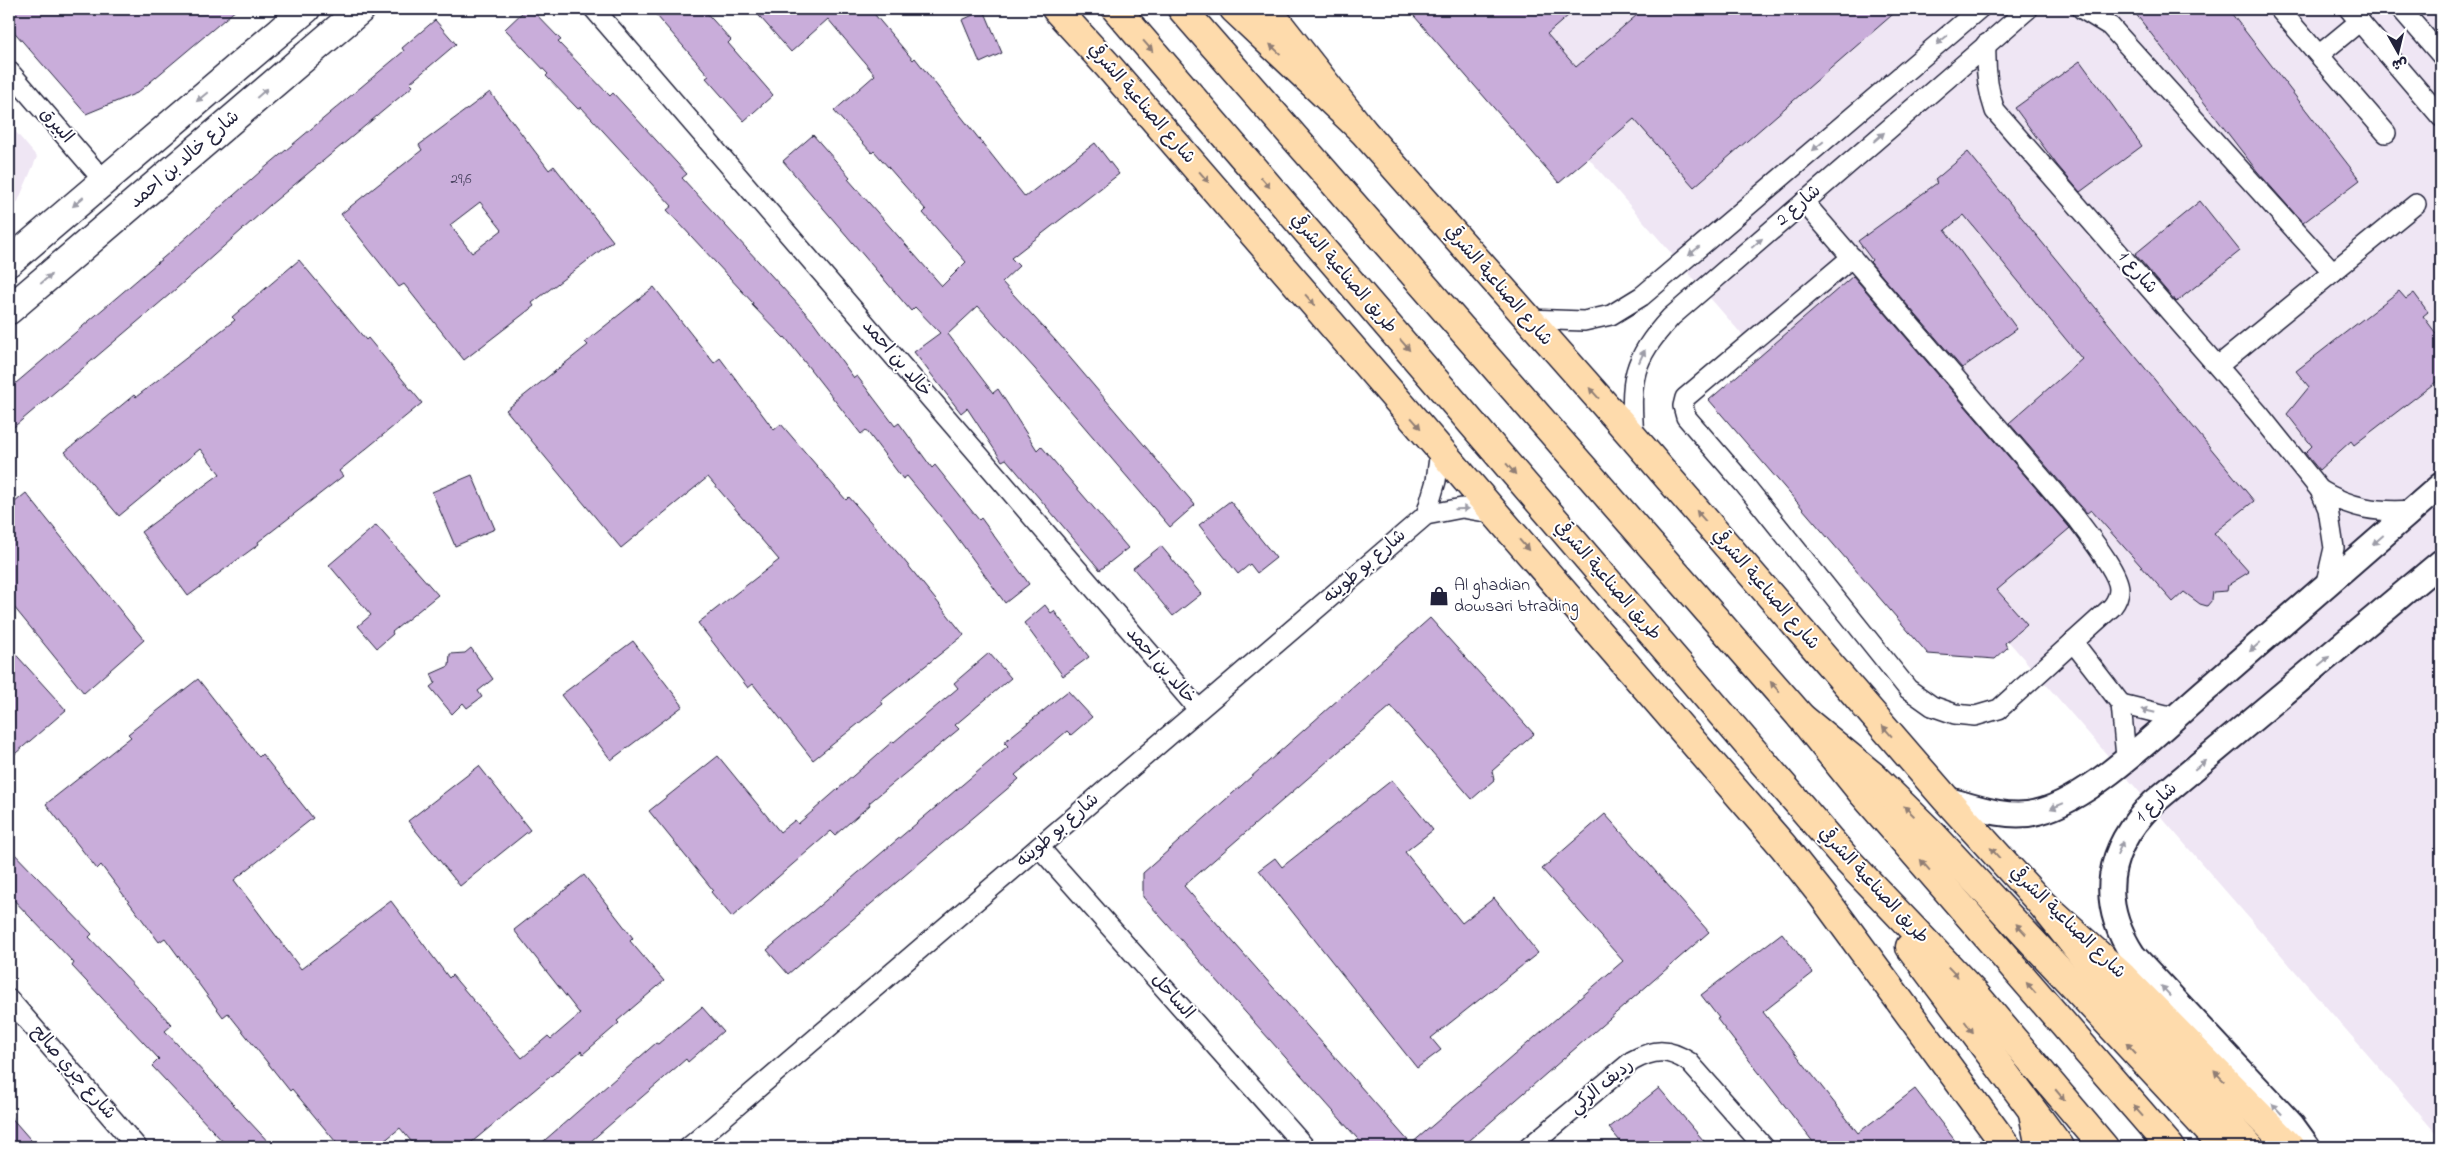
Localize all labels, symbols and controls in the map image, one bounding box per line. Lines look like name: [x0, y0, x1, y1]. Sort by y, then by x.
north arrow: [2372, 28, 2422, 78]
one-way arrow: [1935, 35, 1948, 46]
street label: شارع الصناعية الشرقي: [1081, 37, 1202, 170]
one-way arrow: [1142, 39, 1153, 52]
one-way arrow: [1270, 43, 1282, 55]
text: ش: [2391, 52, 2409, 75]
one-way arrow: [256, 88, 269, 99]
one-way arrow: [196, 91, 209, 102]
street label: البيرق: [33, 102, 79, 150]
street label: شارع خالد بن احمد: [124, 105, 246, 215]
one-way arrow: [1873, 131, 1886, 142]
one-way arrow: [1812, 140, 1824, 151]
house number: 29,6: [450, 168, 472, 190]
one-way arrow: [1198, 170, 1210, 182]
one-way arrow: [1259, 176, 1271, 188]
street label: شارع 2: [1771, 179, 1827, 233]
one-way arrow: [73, 196, 85, 208]
street label: طريق الصناعية الشرقي: [1283, 208, 1403, 340]
street label: شارع الصناعية الشرقي: [1438, 219, 1559, 352]
one-way arrow: [1750, 237, 1762, 249]
one-way arrow: [1688, 246, 1701, 257]
street label: شارع 1: [2111, 246, 2163, 300]
one-way arrow: [39, 273, 52, 284]
one-way arrow: [1305, 293, 1316, 306]
street label: خالد بن احمد: [855, 315, 937, 403]
one-way arrow: [1399, 339, 1411, 351]
one-way arrow: [1638, 349, 1646, 363]
one-way arrow: [1588, 387, 1599, 400]
one-way arrow: [1411, 416, 1422, 429]
one-way arrow: [1505, 462, 1517, 474]
one-way arrow: [1454, 505, 1470, 513]
one-way arrow: [1695, 509, 1706, 522]
street label: طريق الصناعية الشرقي: [1547, 515, 1667, 647]
street label: شارع بو طوينه: [1318, 523, 1412, 611]
street label: شارع الصناعية الشرقي: [1705, 523, 1826, 656]
one-way arrow: [2372, 535, 2385, 546]
one-way arrow: [1518, 538, 1529, 551]
place label: Al ghadian dowsari btrading: [1454, 573, 1579, 621]
shop icon: Al ghadian dowsari btrading: [1428, 585, 1450, 607]
street label: خالد بن احمد: [1119, 622, 1201, 710]
one-way arrow: [2250, 641, 2262, 653]
one-way arrow: [2318, 655, 2330, 667]
one-way arrow: [1769, 682, 1781, 694]
one-way arrow: [2140, 707, 2155, 715]
one-way arrow: [1881, 726, 1893, 738]
one-way arrow: [2193, 759, 2206, 770]
street label: شارع 1: [2130, 777, 2184, 829]
street label: شارع بو طوينه: [1011, 787, 1105, 875]
one-way arrow: [2050, 802, 2064, 810]
one-way arrow: [1903, 805, 1915, 817]
street label: طريق الصناعية الشرقي: [1812, 821, 1935, 950]
one-way arrow: [2116, 841, 2124, 855]
one-way arrow: [1989, 847, 2001, 859]
one-way arrow: [1919, 860, 1931, 872]
street label: شارع الصناعية الشرقي: [2003, 860, 2132, 985]
one-way arrow: [2015, 922, 2026, 935]
one-way arrow: [1947, 965, 1959, 977]
street label: الساحل: [1144, 968, 1200, 1026]
one-way arrow: [2025, 983, 2037, 995]
one-way arrow: [2160, 985, 2172, 997]
street label: شارع جري صالح: [25, 1020, 121, 1126]
one-way arrow: [1964, 1020, 1974, 1034]
one-way arrow: [2125, 1042, 2137, 1054]
street label: رديف الركي: [1564, 1053, 1640, 1122]
one-way arrow: [2213, 1070, 2225, 1082]
one-way arrow: [2054, 1088, 2065, 1101]
one-way arrow: [2271, 1104, 2283, 1116]
one-way arrow: [2132, 1105, 2144, 1117]

